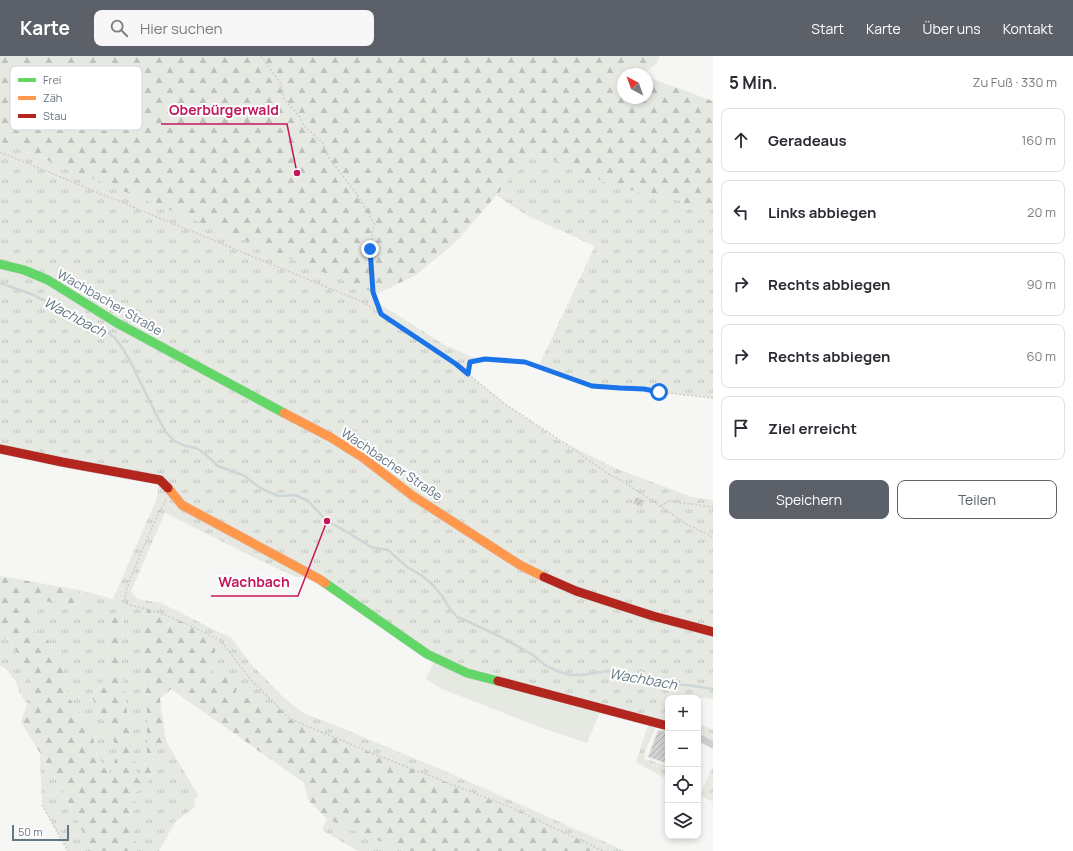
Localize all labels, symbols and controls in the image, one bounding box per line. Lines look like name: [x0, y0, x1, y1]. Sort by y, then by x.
search box: [94, 10, 374, 46]
text: Karte: [20, 15, 70, 41]
icon: search: [108, 17, 130, 39]
text: Hier suchen: [140, 18, 222, 39]
text: Start: [811, 19, 844, 38]
text: Karte: [866, 19, 901, 38]
text: Über uns: [923, 19, 981, 38]
text: Kontakt: [1003, 19, 1053, 38]
legend: [10, 66, 142, 130]
north arrow: [617, 68, 653, 104]
text: 5 Min.: [729, 71, 777, 94]
text: Frei: [43, 72, 61, 87]
text: Zu Fuß · 330 m: [973, 73, 1057, 91]
text: Zäh: [43, 90, 62, 105]
callout: Oberbürgerwald: [161, 98, 287, 124]
text: Oberbürgerwald: [169, 100, 279, 119]
text: Stau: [43, 108, 67, 123]
icon: ahead: [730, 129, 752, 151]
text: Geradeaus: [768, 130, 847, 151]
text: 160 m: [1021, 131, 1056, 149]
icon: left: [730, 201, 752, 223]
text: Links abbiegen: [768, 202, 876, 223]
text: 20 m: [1027, 203, 1056, 221]
route end: [361, 240, 379, 258]
street label: Wachbacher Straße: [55, 266, 165, 338]
icon: right: [730, 273, 752, 295]
text: Rechts abbiegen: [768, 274, 890, 295]
text: 90 m: [1026, 275, 1056, 293]
water label: Wachbach: [41, 294, 109, 340]
icon: right: [730, 345, 752, 367]
text: Rechts abbiegen: [768, 346, 890, 367]
text: 60 m: [1026, 347, 1056, 365]
route start: [650, 383, 668, 401]
icon: arrive: [730, 417, 752, 439]
text: Ziel erreicht: [768, 418, 857, 439]
street label: Wachbacher Straße: [338, 423, 447, 505]
button: Speichern: [729, 480, 889, 519]
button: Teilen: [897, 480, 1057, 519]
callout: Wachbach: [211, 570, 298, 596]
text: Wachbach: [218, 572, 290, 591]
water label: Wachbach: [608, 663, 679, 694]
map controls: [665, 695, 701, 839]
button: +: [665, 695, 701, 731]
button: −: [665, 731, 701, 767]
button: locate: [665, 767, 701, 803]
button: layers: [665, 803, 701, 839]
scale bar: [12, 823, 69, 842]
text: 50 m: [18, 824, 43, 839]

